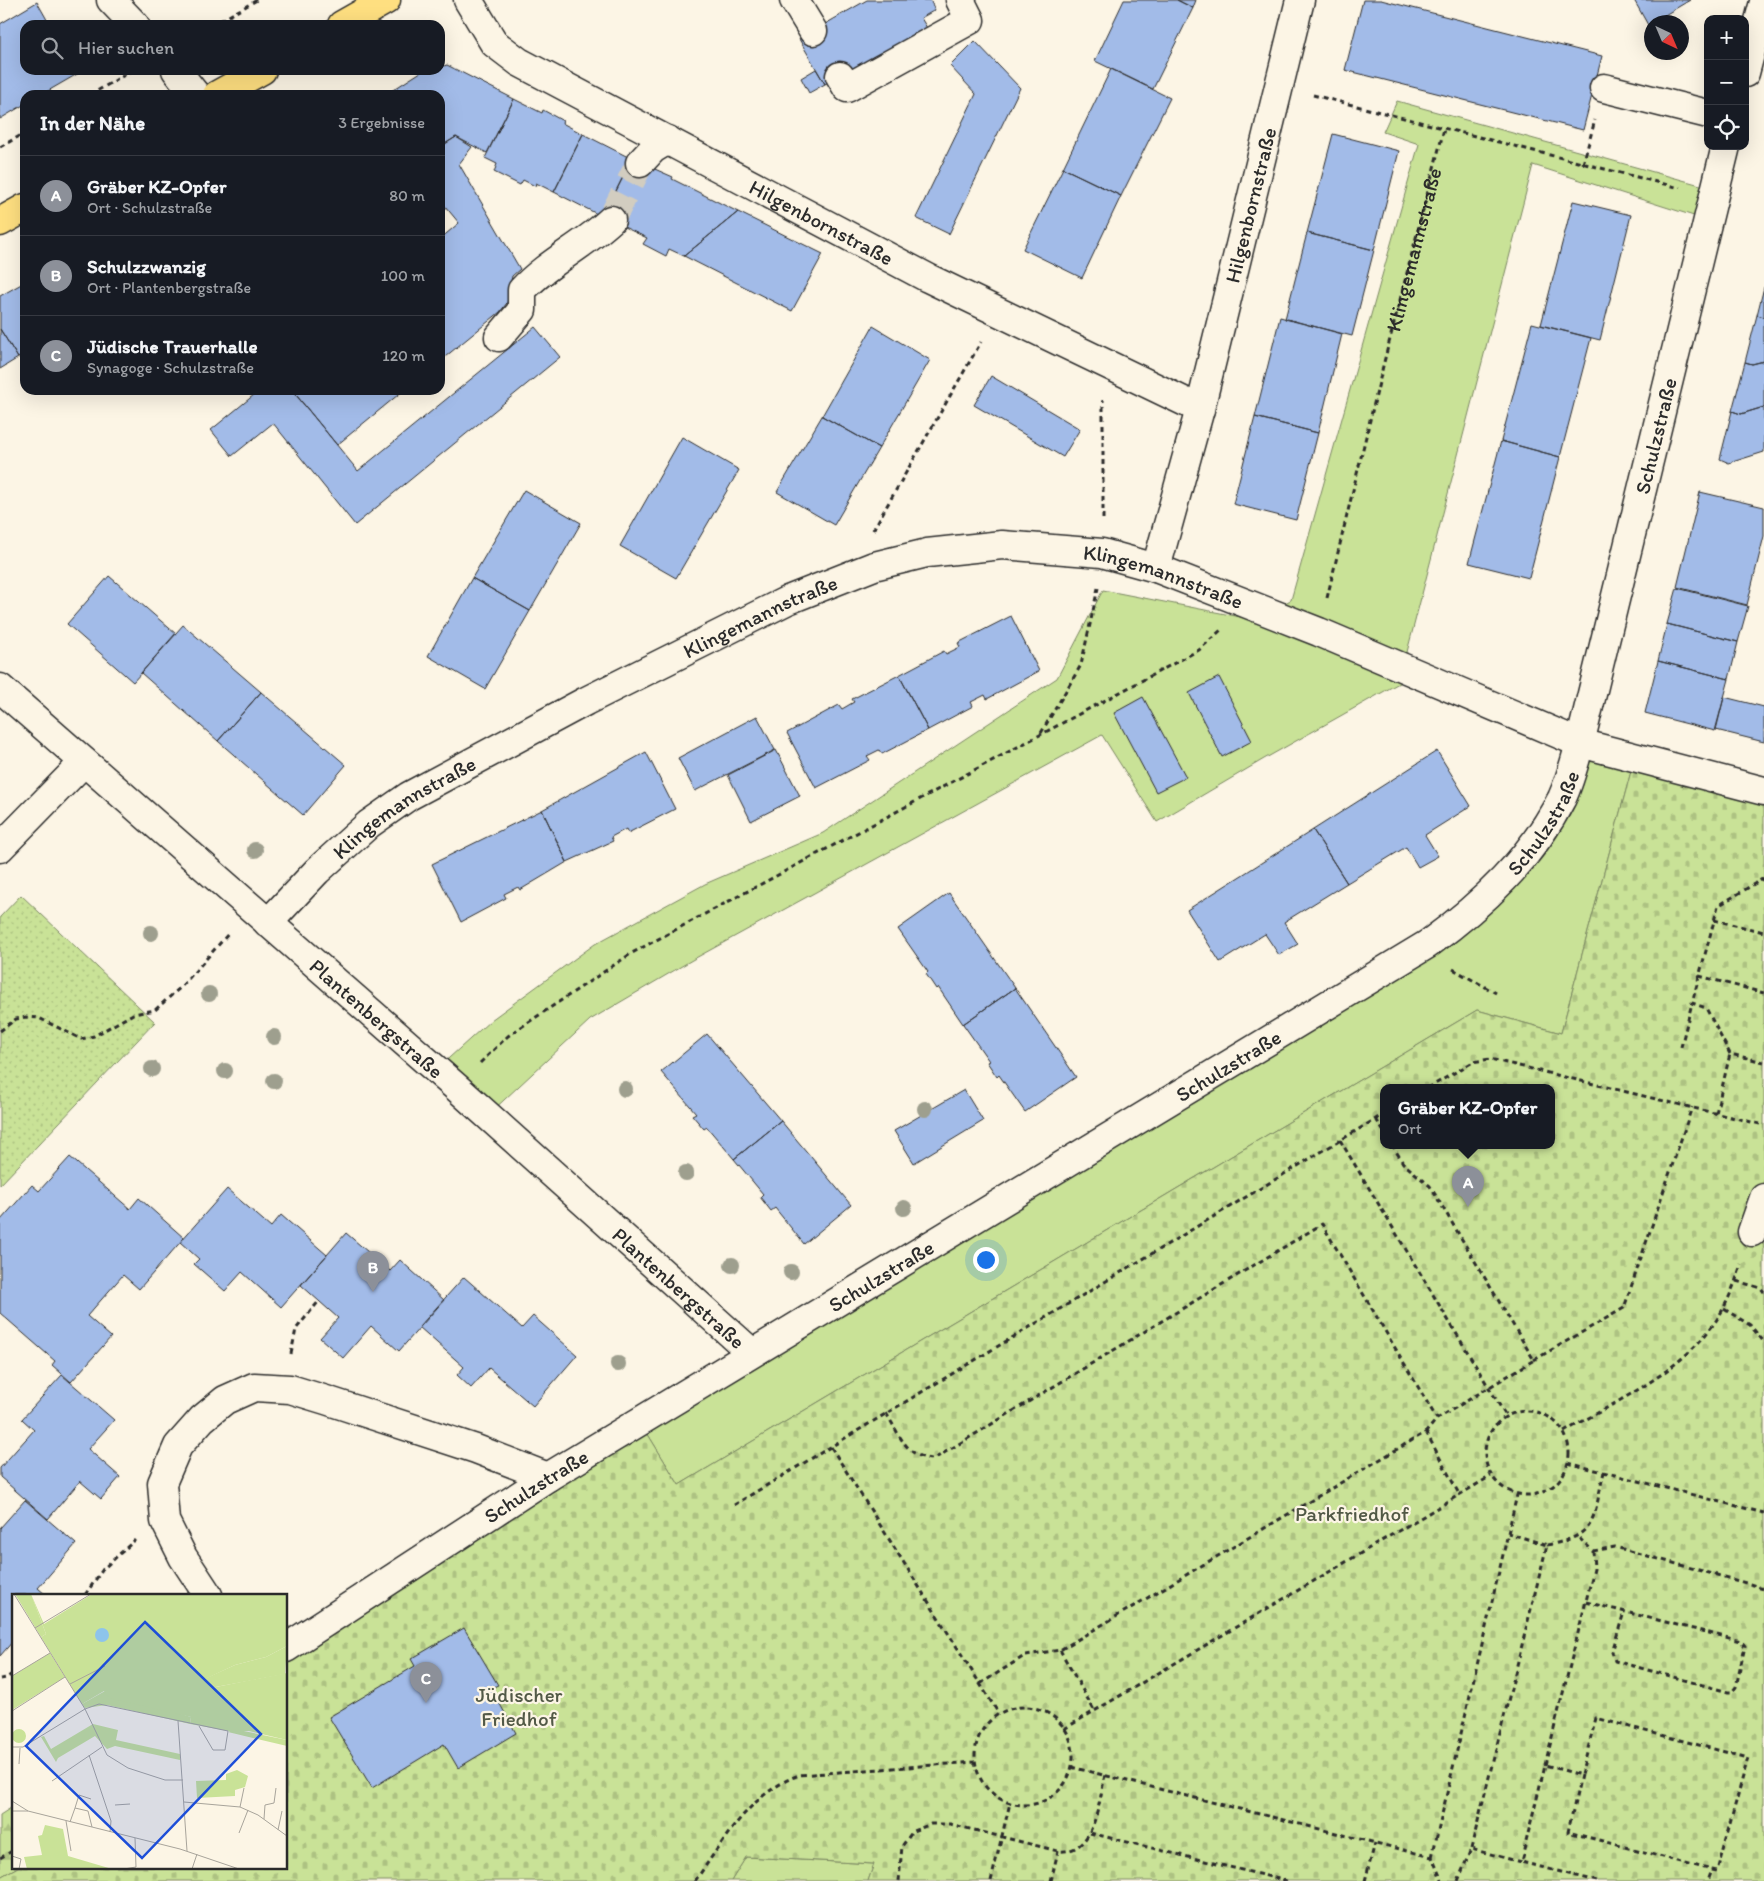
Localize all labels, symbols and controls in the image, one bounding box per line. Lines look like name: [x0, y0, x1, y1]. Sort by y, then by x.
north arrow: [1644, 15, 1689, 60]
map controls: [1704, 15, 1749, 150]
button: +: [1704, 15, 1749, 60]
search box: [20, 20, 445, 75]
icon: search: [38, 34, 66, 62]
text: Hier suchen: [78, 36, 174, 59]
button: −: [1704, 60, 1749, 105]
button: locate: [1704, 105, 1749, 150]
text: In der Nähe: [40, 110, 145, 135]
text: 3 Ergebnisse: [338, 113, 425, 132]
street label: Hilgenbornstraße: [1219, 125, 1281, 285]
street label: Klingemannstraße: [1380, 165, 1446, 334]
street label: Hilgenbornstraße: [745, 174, 898, 270]
text: Gräber KZ-Opfer: [87, 175, 226, 198]
text: A: [51, 186, 61, 205]
text: 80 m: [389, 186, 425, 205]
text: Ort · Schulzstraße: [87, 198, 212, 217]
text: Schulzzwanzig: [87, 255, 206, 278]
text: B: [51, 266, 61, 285]
text: 100 m: [381, 266, 425, 285]
text: Ort · Plantenbergstraße: [87, 278, 251, 297]
text: Jüdische Trauerhalle: [87, 335, 258, 358]
text: C: [51, 346, 61, 365]
text: 120 m: [382, 346, 425, 365]
text: Synagoge · Schulzstraße: [87, 358, 254, 377]
street label: Schulzstraße: [1629, 375, 1681, 496]
street label: Klingemannstraße: [1082, 539, 1247, 614]
street label: Klingemannstraße: [679, 569, 841, 663]
street label: Klingemannstraße: [327, 750, 480, 864]
street label: Schulzstraße: [1501, 767, 1584, 880]
street label: Plantenbergstraße: [305, 953, 449, 1083]
street label: Schulzstraße: [1171, 1024, 1285, 1107]
popup: [1380, 1084, 1555, 1149]
text: Gräber KZ-Opfer: [1398, 1096, 1537, 1119]
text: Ort: [1398, 1119, 1422, 1138]
pin: A: [1452, 1166, 1484, 1207]
street label: Plantenbergstraße: [608, 1222, 751, 1353]
street label: Schulzstraße: [824, 1234, 938, 1317]
your location: [973, 1247, 999, 1273]
pin: B: [357, 1251, 389, 1292]
street label: Schulzstraße: [479, 1443, 593, 1528]
park label: Parkfriedhof: [1295, 1501, 1409, 1526]
inset map: [12, 1594, 288, 1868]
pin: C: [410, 1662, 442, 1703]
park label: Jüdischer Friedhof: [475, 1682, 563, 1731]

